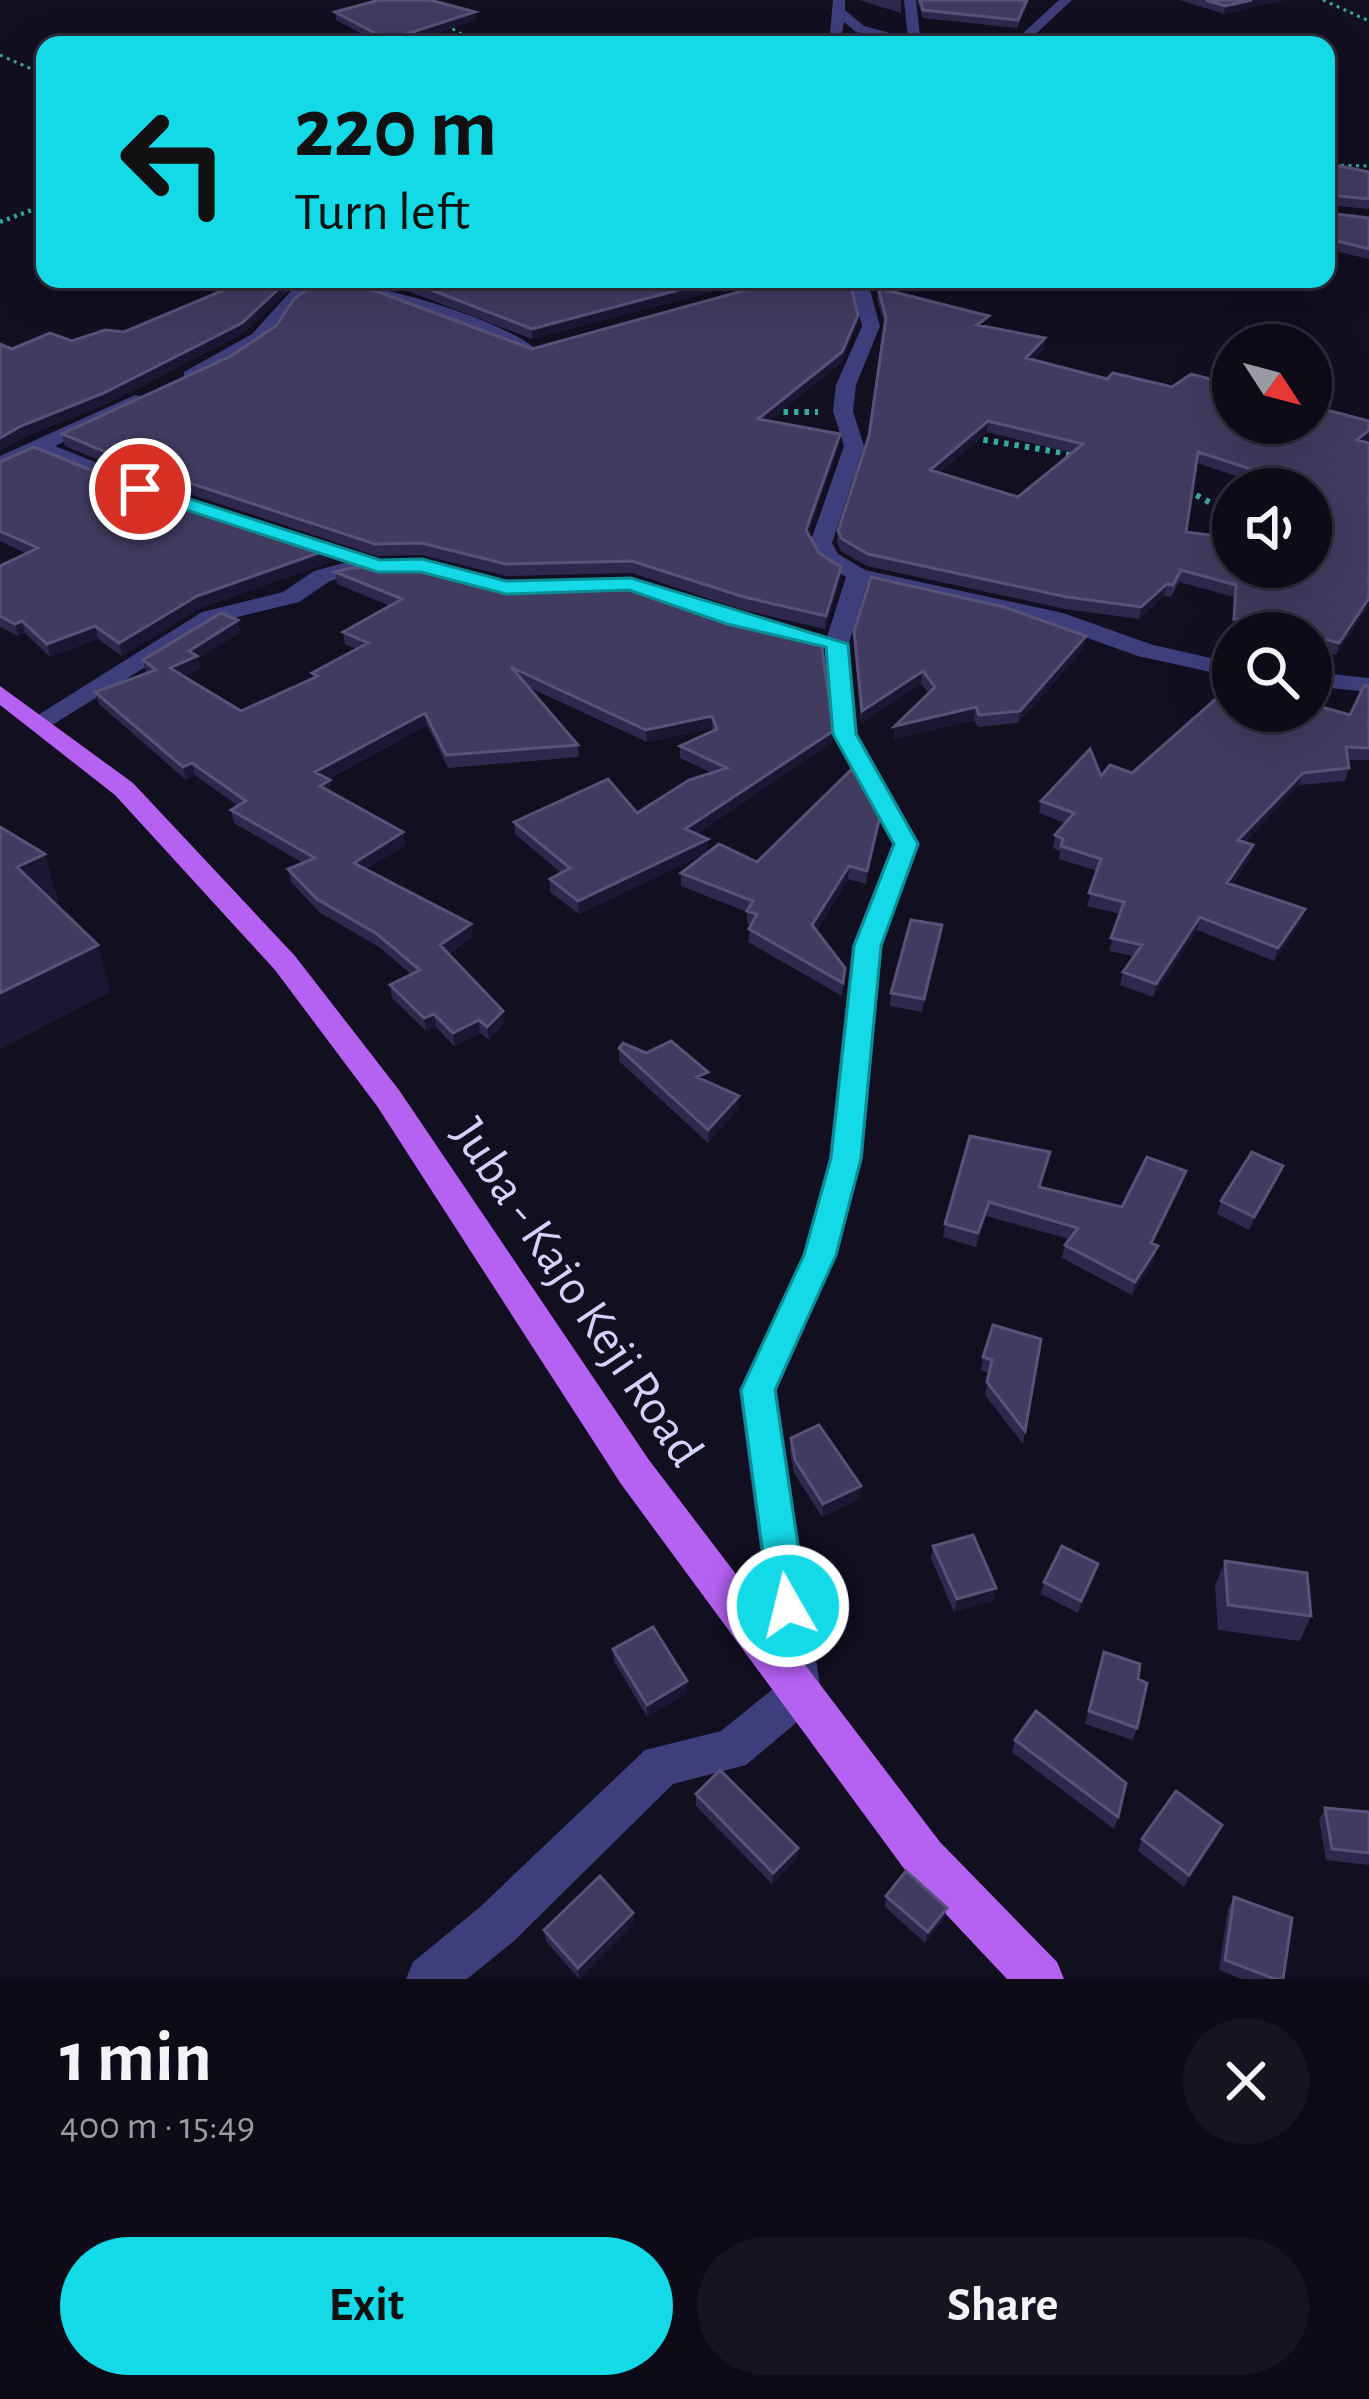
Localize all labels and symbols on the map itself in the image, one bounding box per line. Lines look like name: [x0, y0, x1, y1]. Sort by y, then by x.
north arrow: [1212, 324, 1332, 444]
pin: [89, 438, 191, 540]
street label: Juba - Kajo Keji Road: [442, 1109, 712, 1476]
position arrow: [725, 1543, 851, 1669]

